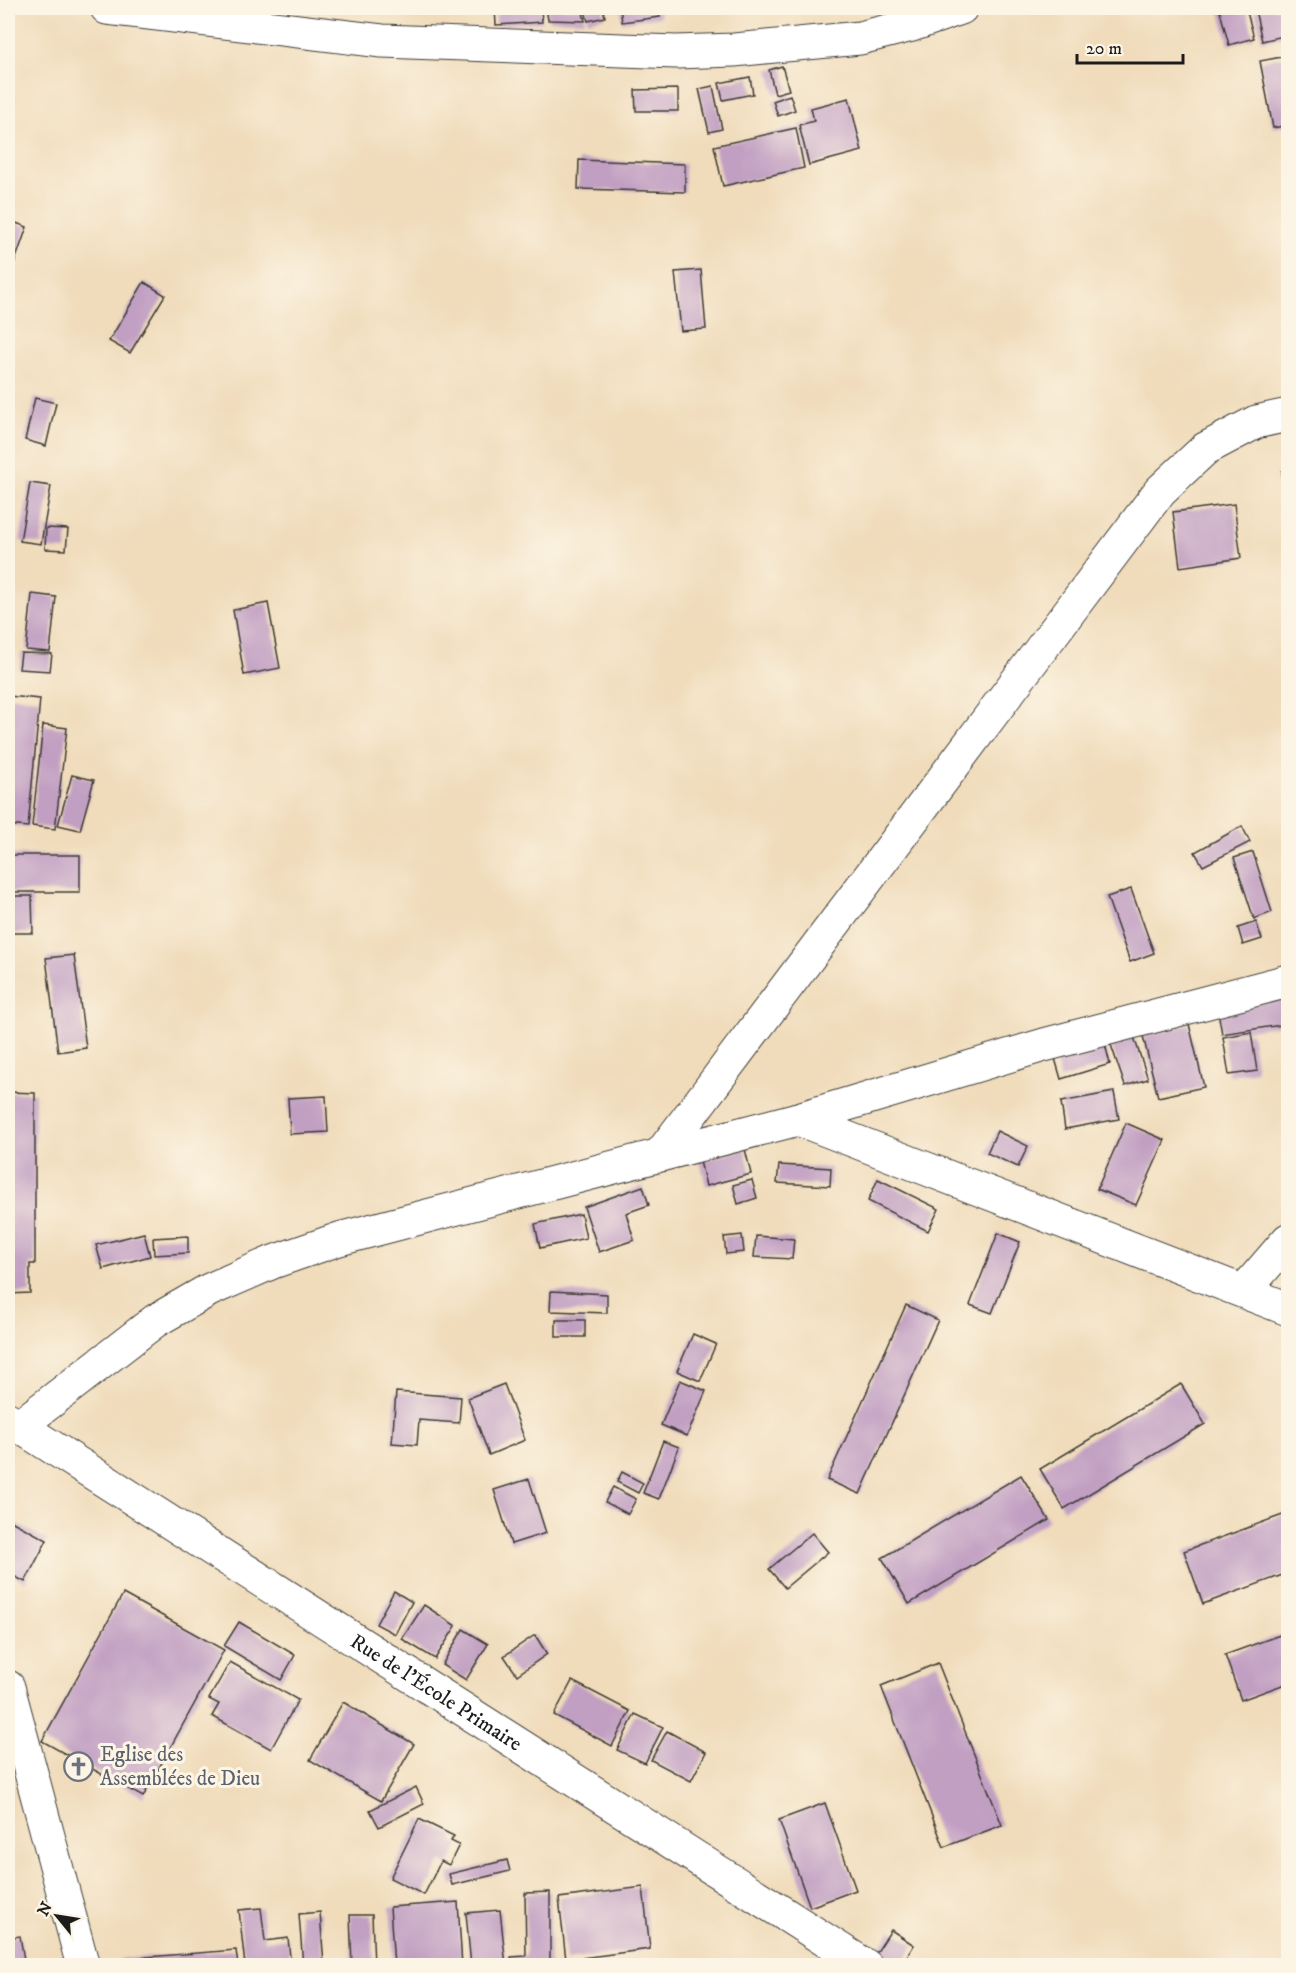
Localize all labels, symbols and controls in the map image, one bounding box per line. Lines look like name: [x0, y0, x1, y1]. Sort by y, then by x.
scale bar: [1077, 27, 1184, 65]
text: 20 m: [1086, 38, 1122, 60]
street label: Rue de l'École Primaire: [345, 1629, 527, 1757]
place label: Eglise des Assemblées de Dieu: [100, 1742, 260, 1792]
church icon: Eglise des Assemblées de Dieu: [63, 1750, 95, 1782]
north arrow: [27, 1886, 87, 1946]
text: N: [33, 1898, 57, 1920]

